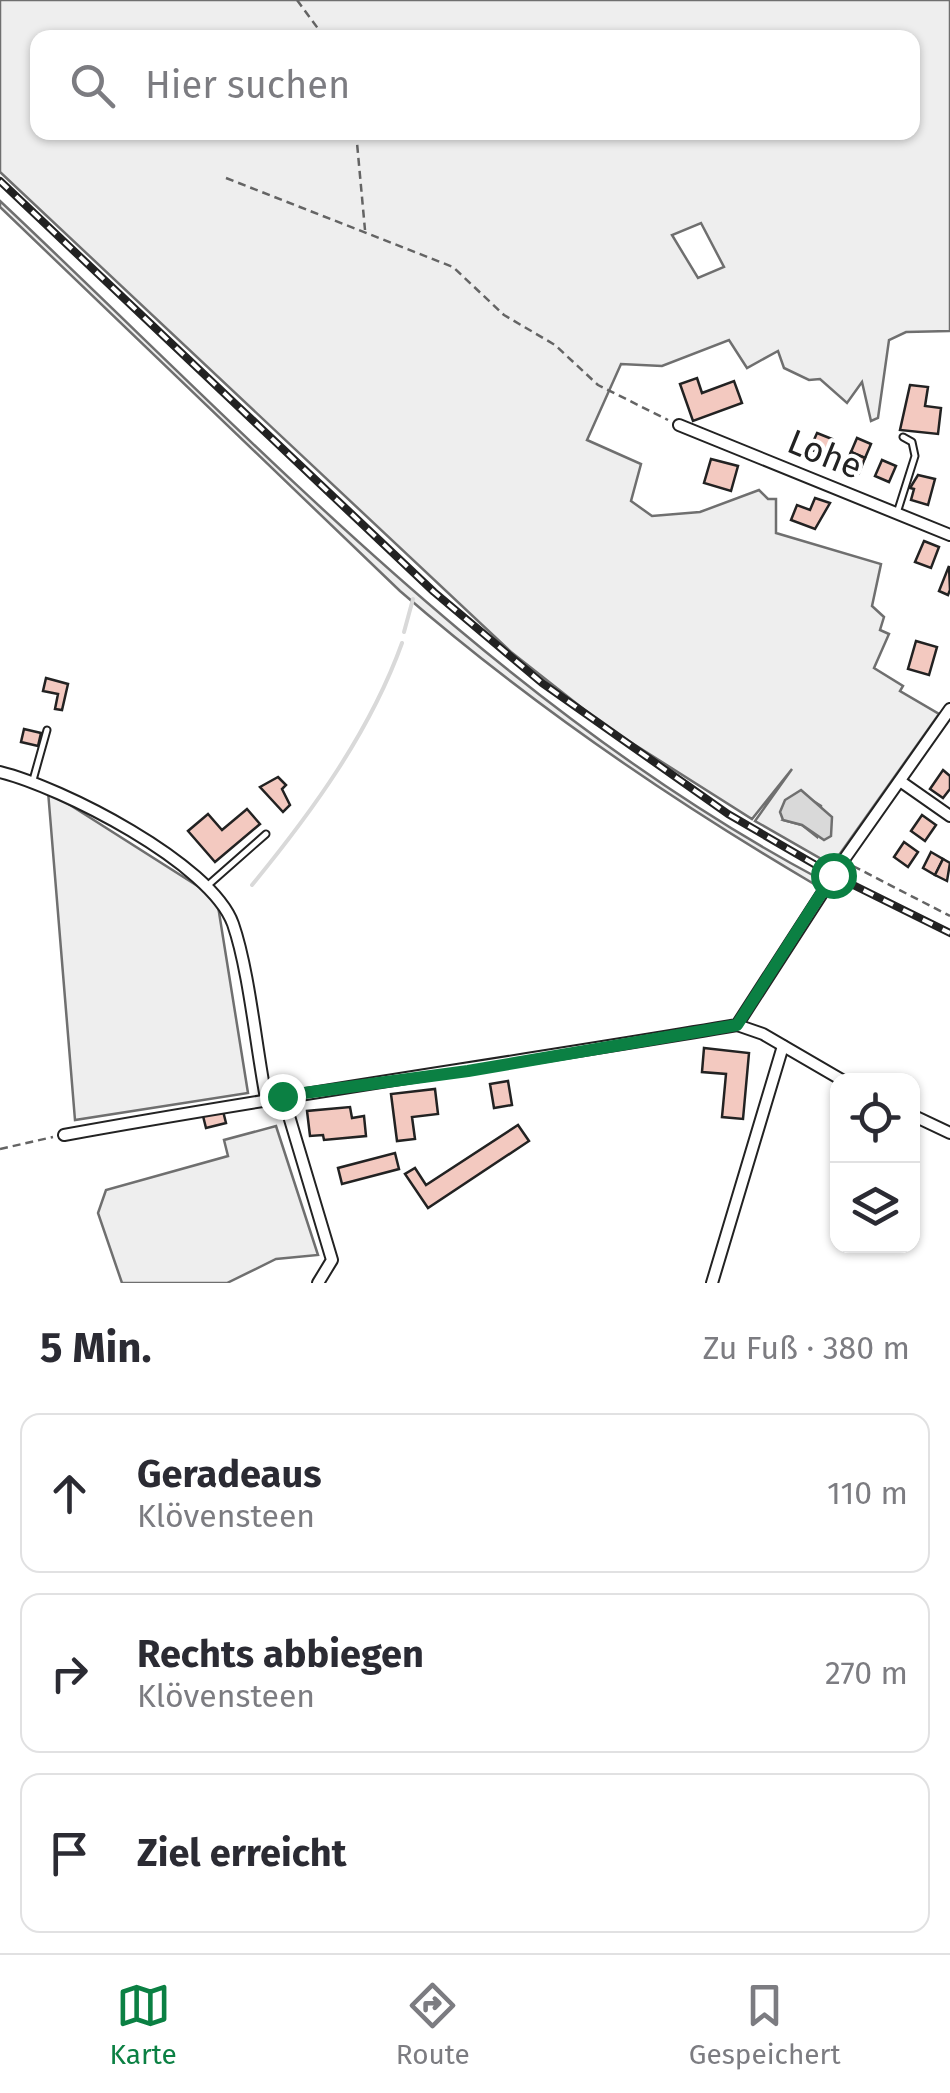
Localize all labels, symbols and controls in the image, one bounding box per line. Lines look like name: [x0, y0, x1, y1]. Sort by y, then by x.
search box: [30, 30, 920, 140]
icon: search: [65, 58, 120, 113]
text: Hier suchen: [145, 62, 350, 108]
street label: Lohe: [782, 420, 868, 488]
route start: [811, 853, 857, 899]
map controls: [830, 1073, 920, 1253]
button: locate: [830, 1073, 920, 1163]
route end: [260, 1074, 306, 1120]
button: layers: [830, 1163, 920, 1253]
text: 5 Min.: [40, 1323, 152, 1373]
text: Zu Fuß · 380 m: [703, 1329, 910, 1367]
text: Geradeaus: [137, 1451, 322, 1497]
icon: ahead: [42, 1466, 97, 1521]
text: 110 m: [827, 1474, 908, 1512]
text: Klövensteen: [137, 1497, 315, 1535]
text: Rechts abbiegen: [137, 1631, 424, 1677]
icon: right: [42, 1646, 97, 1701]
text: 270 m: [825, 1654, 908, 1692]
text: Klövensteen: [137, 1677, 315, 1715]
icon: arrive: [42, 1826, 97, 1881]
text: Ziel erreicht: [137, 1830, 346, 1876]
tab: Karte: [109, 1978, 177, 2071]
tab: Route: [396, 1978, 470, 2071]
tab: Gespeichert: [689, 1978, 841, 2071]

